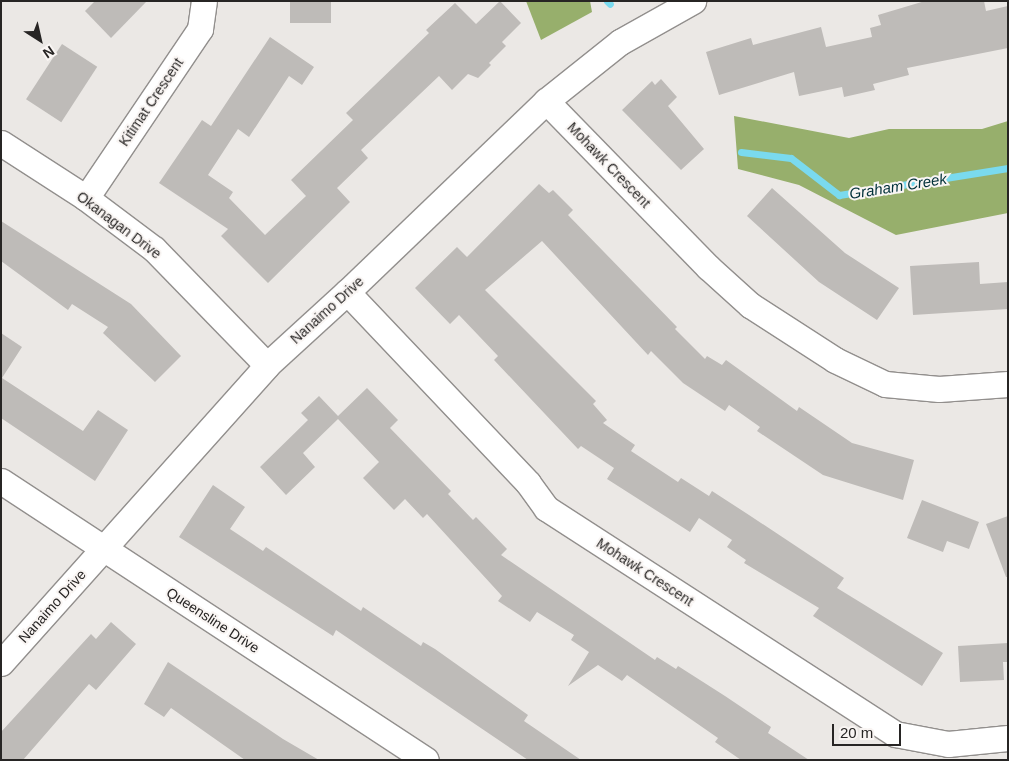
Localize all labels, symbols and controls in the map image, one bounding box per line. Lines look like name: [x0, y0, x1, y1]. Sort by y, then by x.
north arrow: [15, 15, 65, 65]
text: N: [40, 43, 57, 62]
street label: Kitimat Crescent: [115, 55, 187, 149]
street label: Mohawk Crescent: [564, 119, 654, 211]
water label: Graham Creek: [848, 169, 948, 203]
street label: Okanagan Drive: [74, 188, 164, 262]
street label: Nanaimo Drive: [287, 273, 367, 347]
street label: Mohawk Crescent: [593, 534, 697, 610]
street label: Nanaimo Drive: [15, 566, 89, 646]
street label: Queensline Drive: [163, 584, 263, 656]
scale bar: [834, 714, 903, 746]
text: 20 m: [840, 724, 873, 741]

